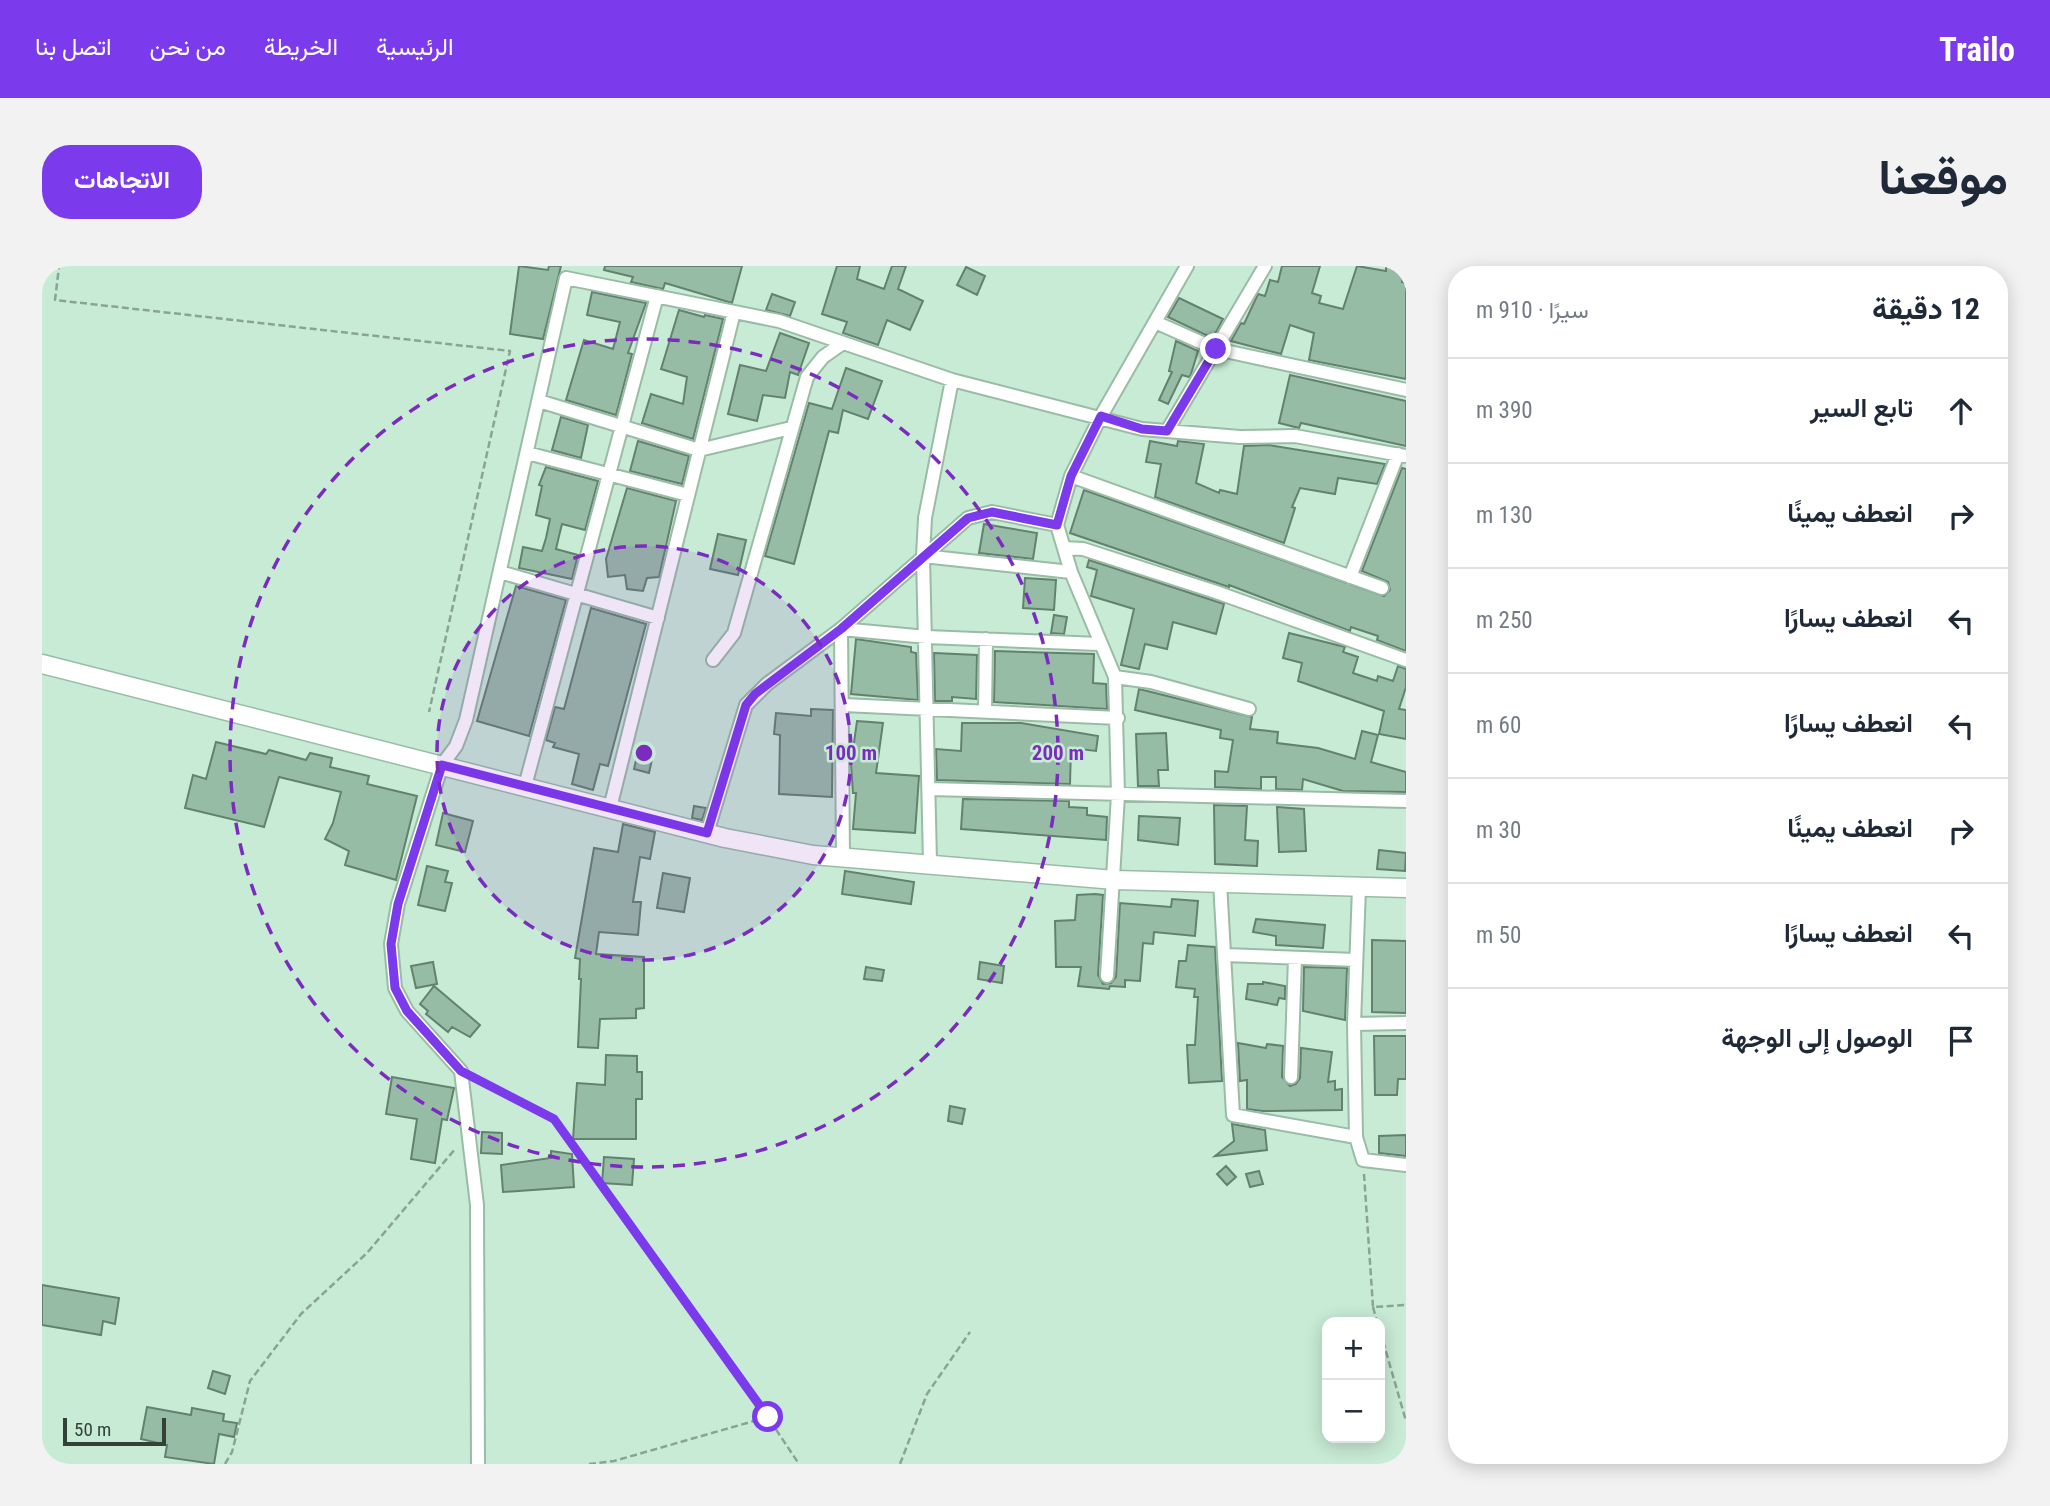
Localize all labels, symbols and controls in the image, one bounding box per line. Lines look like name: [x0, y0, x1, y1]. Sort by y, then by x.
text: Trailo: [1939, 30, 2015, 69]
text: اتصل بنا: [35, 33, 112, 61]
text: من نحن: [150, 33, 226, 61]
text: الخريطة: [264, 33, 338, 61]
text: الرئيسية: [376, 33, 454, 61]
button: الاتجاهات: [42, 145, 202, 219]
text: موقعنا: [1878, 149, 2008, 206]
text: 12 دقيقة: [1872, 291, 1980, 326]
text: سيرًا · 910 m: [1476, 297, 1589, 324]
route end: [1200, 333, 1231, 364]
icon: ahead: [1942, 392, 1980, 430]
text: تابع السير: [1810, 393, 1913, 423]
text: 390 m: [1476, 397, 1533, 424]
icon: right: [1942, 497, 1980, 535]
text: انعطف يمينًا: [1787, 498, 1913, 528]
text: 130 m: [1476, 502, 1533, 529]
icon: left: [1942, 602, 1980, 640]
text: انعطف يسارًا: [1784, 603, 1913, 633]
text: 250 m: [1476, 607, 1533, 634]
icon: left: [1942, 707, 1980, 745]
text: انعطف يسارًا: [1784, 708, 1913, 738]
text: 60 m: [1476, 712, 1521, 739]
centre of rings: [632, 741, 656, 765]
text: 100 m: [825, 741, 877, 765]
text: 200 m: [1032, 741, 1084, 765]
icon: right: [1942, 812, 1980, 850]
text: انعطف يمينًا: [1787, 813, 1913, 843]
text: 30 m: [1476, 817, 1521, 844]
icon: left: [1942, 917, 1980, 955]
text: انعطف يسارًا: [1784, 918, 1913, 948]
text: 50 m: [1476, 922, 1521, 949]
icon: arrive: [1942, 1022, 1980, 1060]
text: الوصول إلى الوجهة: [1721, 1023, 1913, 1053]
map controls: [1322, 1317, 1385, 1443]
button: +: [1322, 1317, 1385, 1380]
button: −: [1322, 1380, 1385, 1443]
route start: [752, 1401, 783, 1432]
scale bar: [63, 1415, 166, 1447]
text: 50 m: [74, 1418, 111, 1441]

